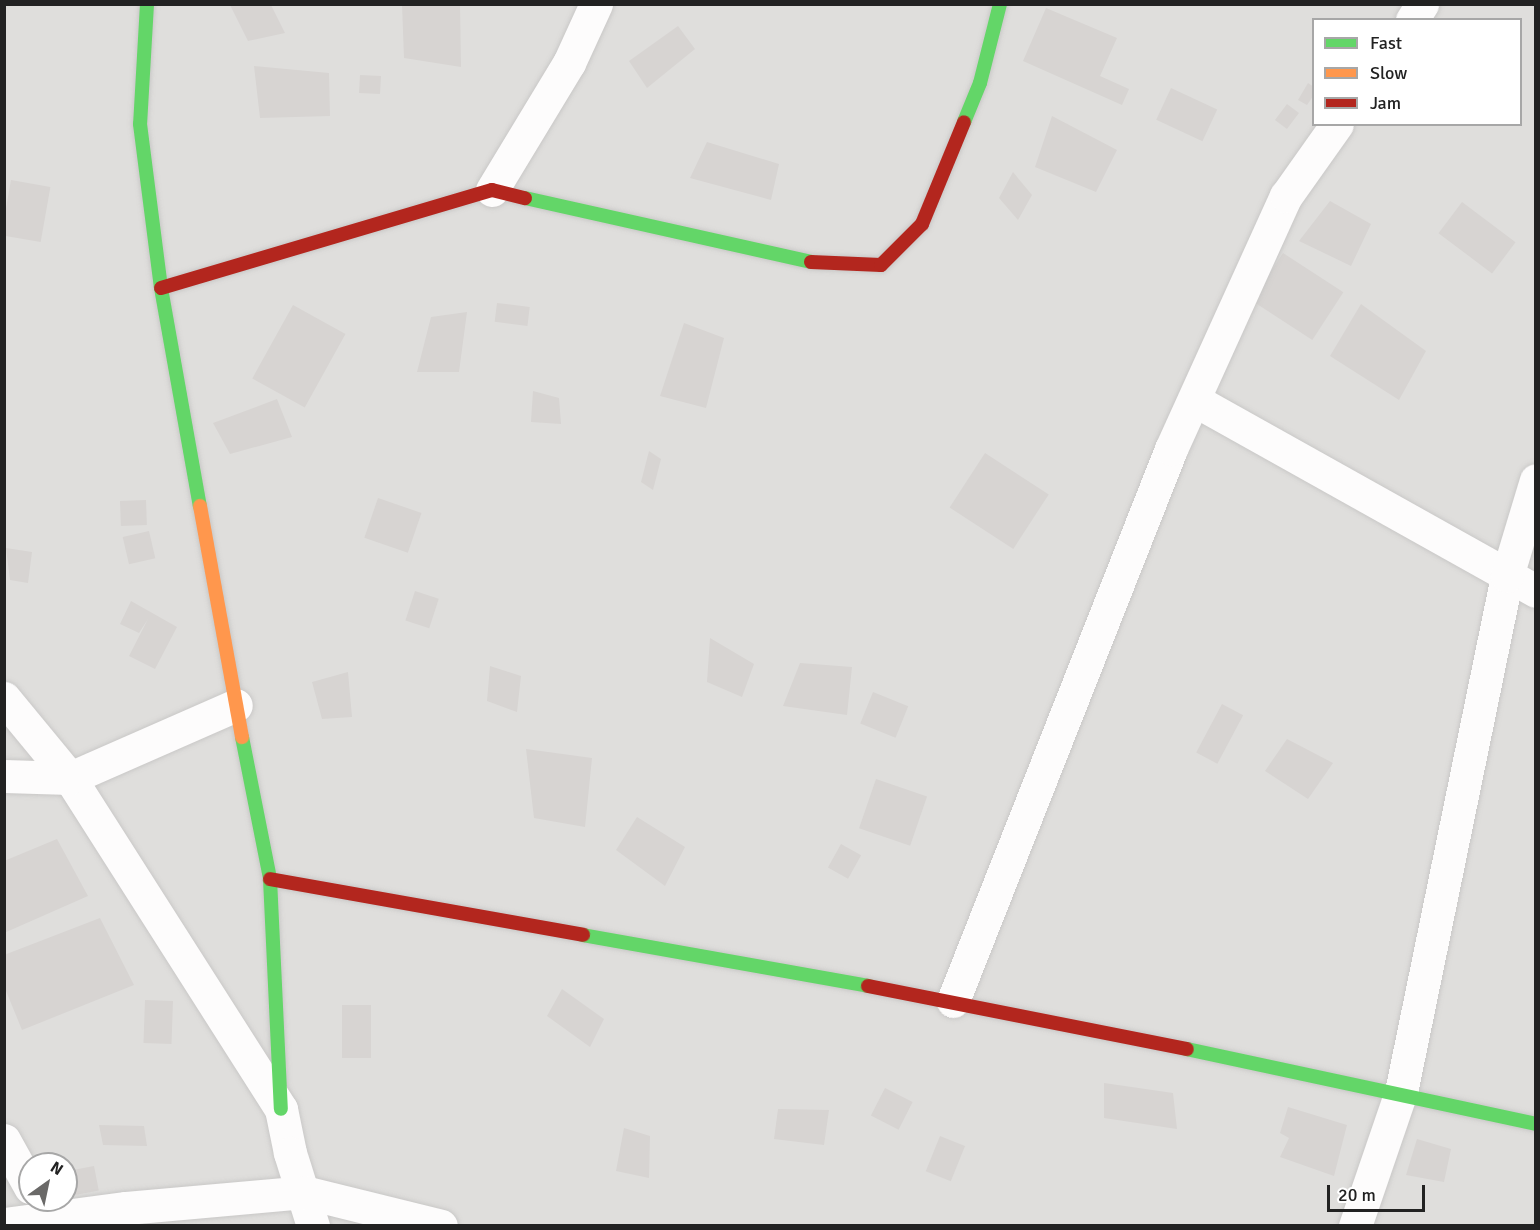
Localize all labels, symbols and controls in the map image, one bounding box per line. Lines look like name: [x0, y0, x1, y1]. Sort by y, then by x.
legend: [1312, 18, 1522, 126]
text: Fast: [1370, 32, 1402, 54]
text: Slow: [1370, 62, 1407, 84]
text: Jam: [1370, 92, 1401, 114]
north arrow: [18, 1152, 78, 1212]
text: N: [47, 1157, 67, 1180]
scale bar: [1330, 1173, 1428, 1211]
text: 20 m: [1338, 1184, 1376, 1206]

